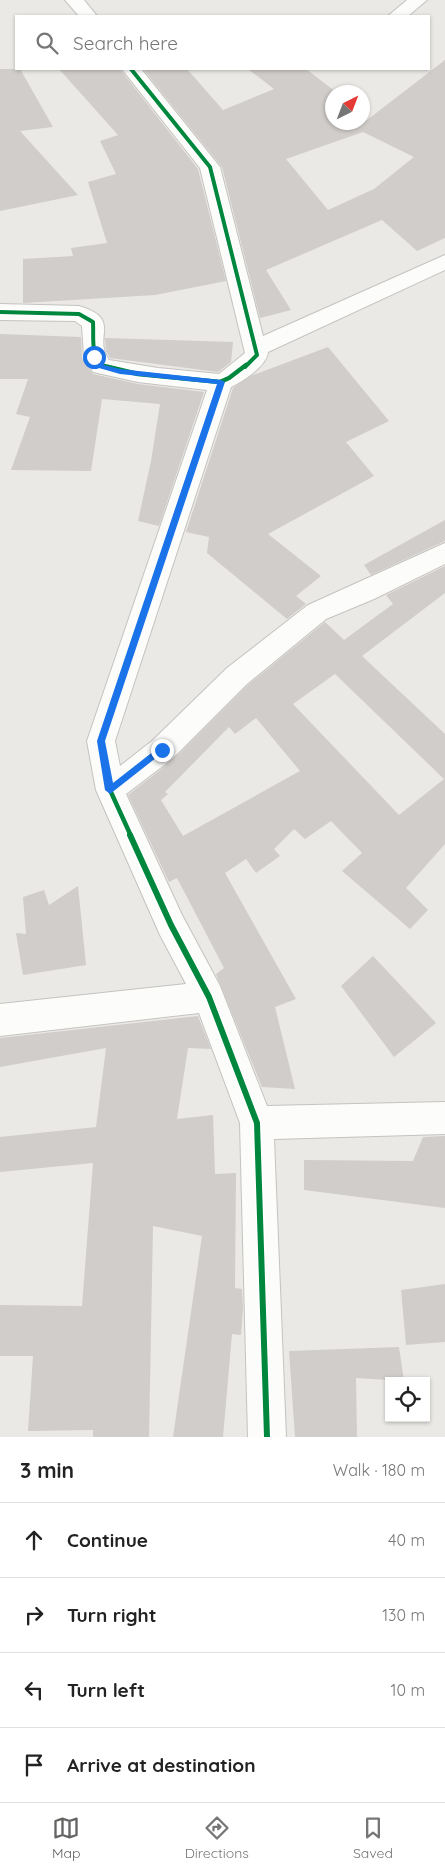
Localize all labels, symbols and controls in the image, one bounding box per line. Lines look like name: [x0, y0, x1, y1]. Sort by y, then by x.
search box: [15, 15, 430, 70]
icon: search: [33, 29, 61, 57]
text: Search here: [73, 31, 178, 55]
north arrow: [325, 85, 370, 130]
route start: [83, 346, 106, 369]
route end: [151, 739, 174, 762]
map controls: [385, 1377, 430, 1422]
button: locate: [385, 1377, 430, 1422]
text: 3 min: [20, 1457, 74, 1483]
text: Walk · 180 m: [333, 1460, 425, 1480]
icon: ahead: [20, 1526, 48, 1554]
text: Continue: [67, 1528, 148, 1552]
text: 40 m: [388, 1530, 425, 1550]
icon: right: [20, 1601, 48, 1629]
text: Turn right: [67, 1603, 156, 1627]
text: 130 m: [382, 1605, 425, 1625]
icon: left: [20, 1676, 48, 1704]
text: Turn left: [67, 1678, 145, 1702]
text: 10 m: [391, 1680, 425, 1700]
icon: arrive: [20, 1751, 48, 1779]
text: Arrive at destination: [67, 1753, 256, 1777]
tab: Map: [52, 1814, 81, 1862]
tab: Directions: [185, 1814, 249, 1862]
tab: Saved: [353, 1814, 393, 1862]

